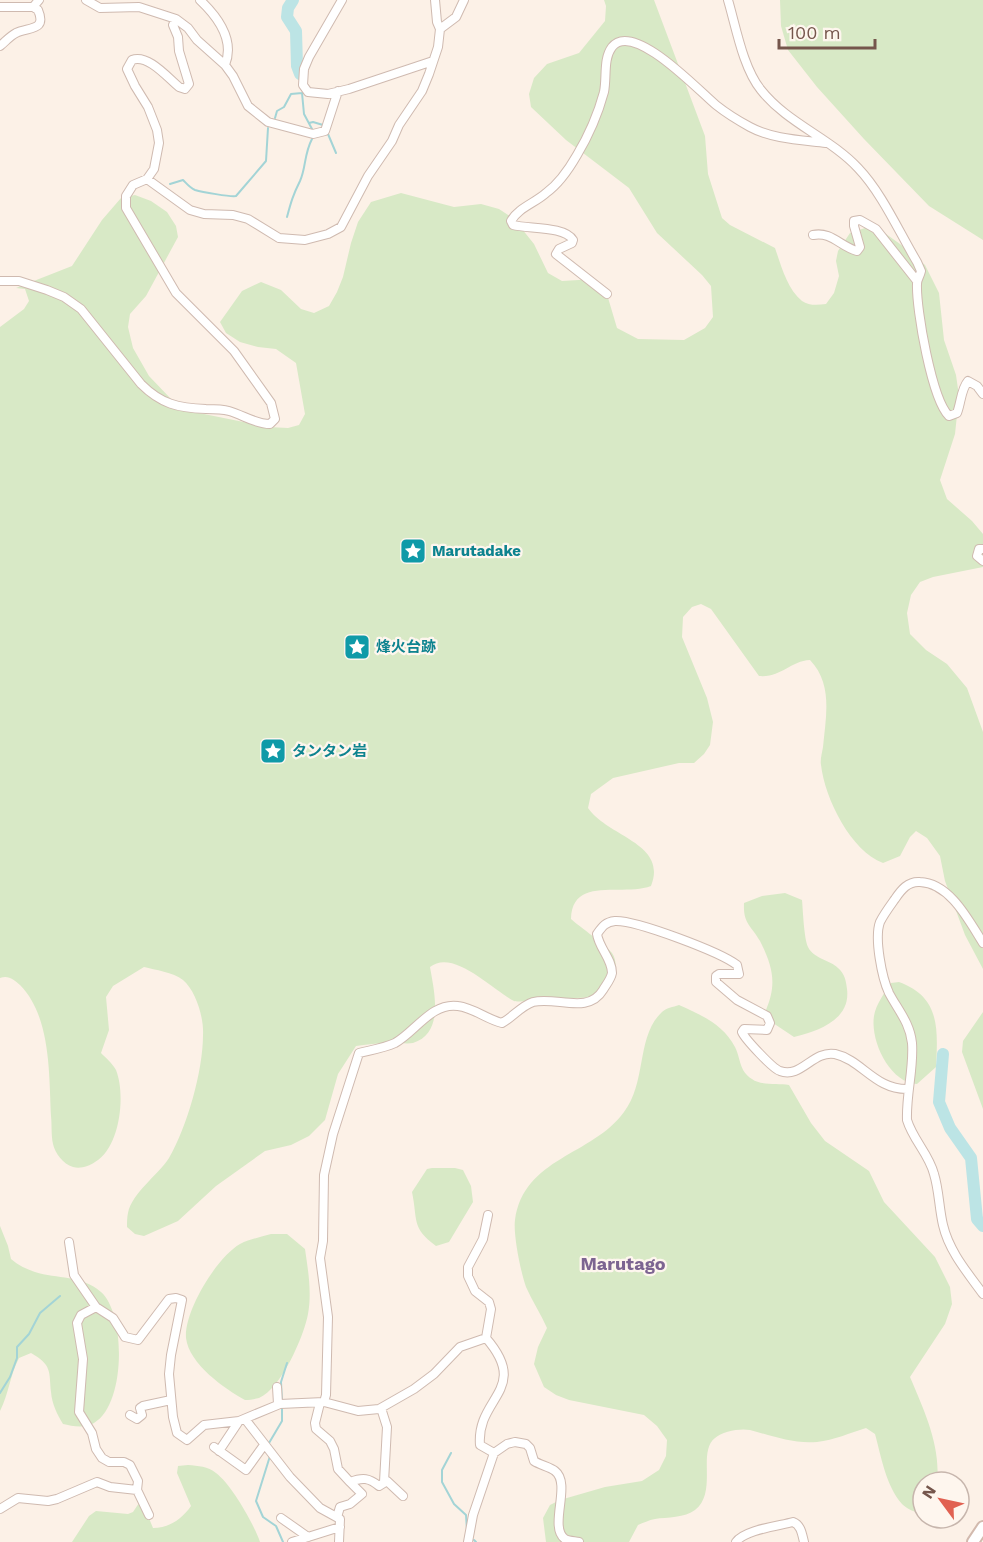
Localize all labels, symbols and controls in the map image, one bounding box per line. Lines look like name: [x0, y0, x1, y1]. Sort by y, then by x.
scale bar: [779, 12, 875, 50]
text: 100 m: [788, 22, 841, 43]
place icon: Marutadake: [398, 536, 428, 566]
place label: Marutadake: [432, 542, 521, 560]
place icon: 烽火台跡: [342, 632, 372, 662]
place label: 烽火台跡: [376, 638, 436, 656]
place icon: タンタン岩: [258, 736, 288, 766]
place label: タンタン岩: [292, 742, 367, 760]
district label: Marutago: [580, 1253, 666, 1274]
north arrow: [911, 1470, 971, 1530]
text: N: [918, 1482, 940, 1502]

